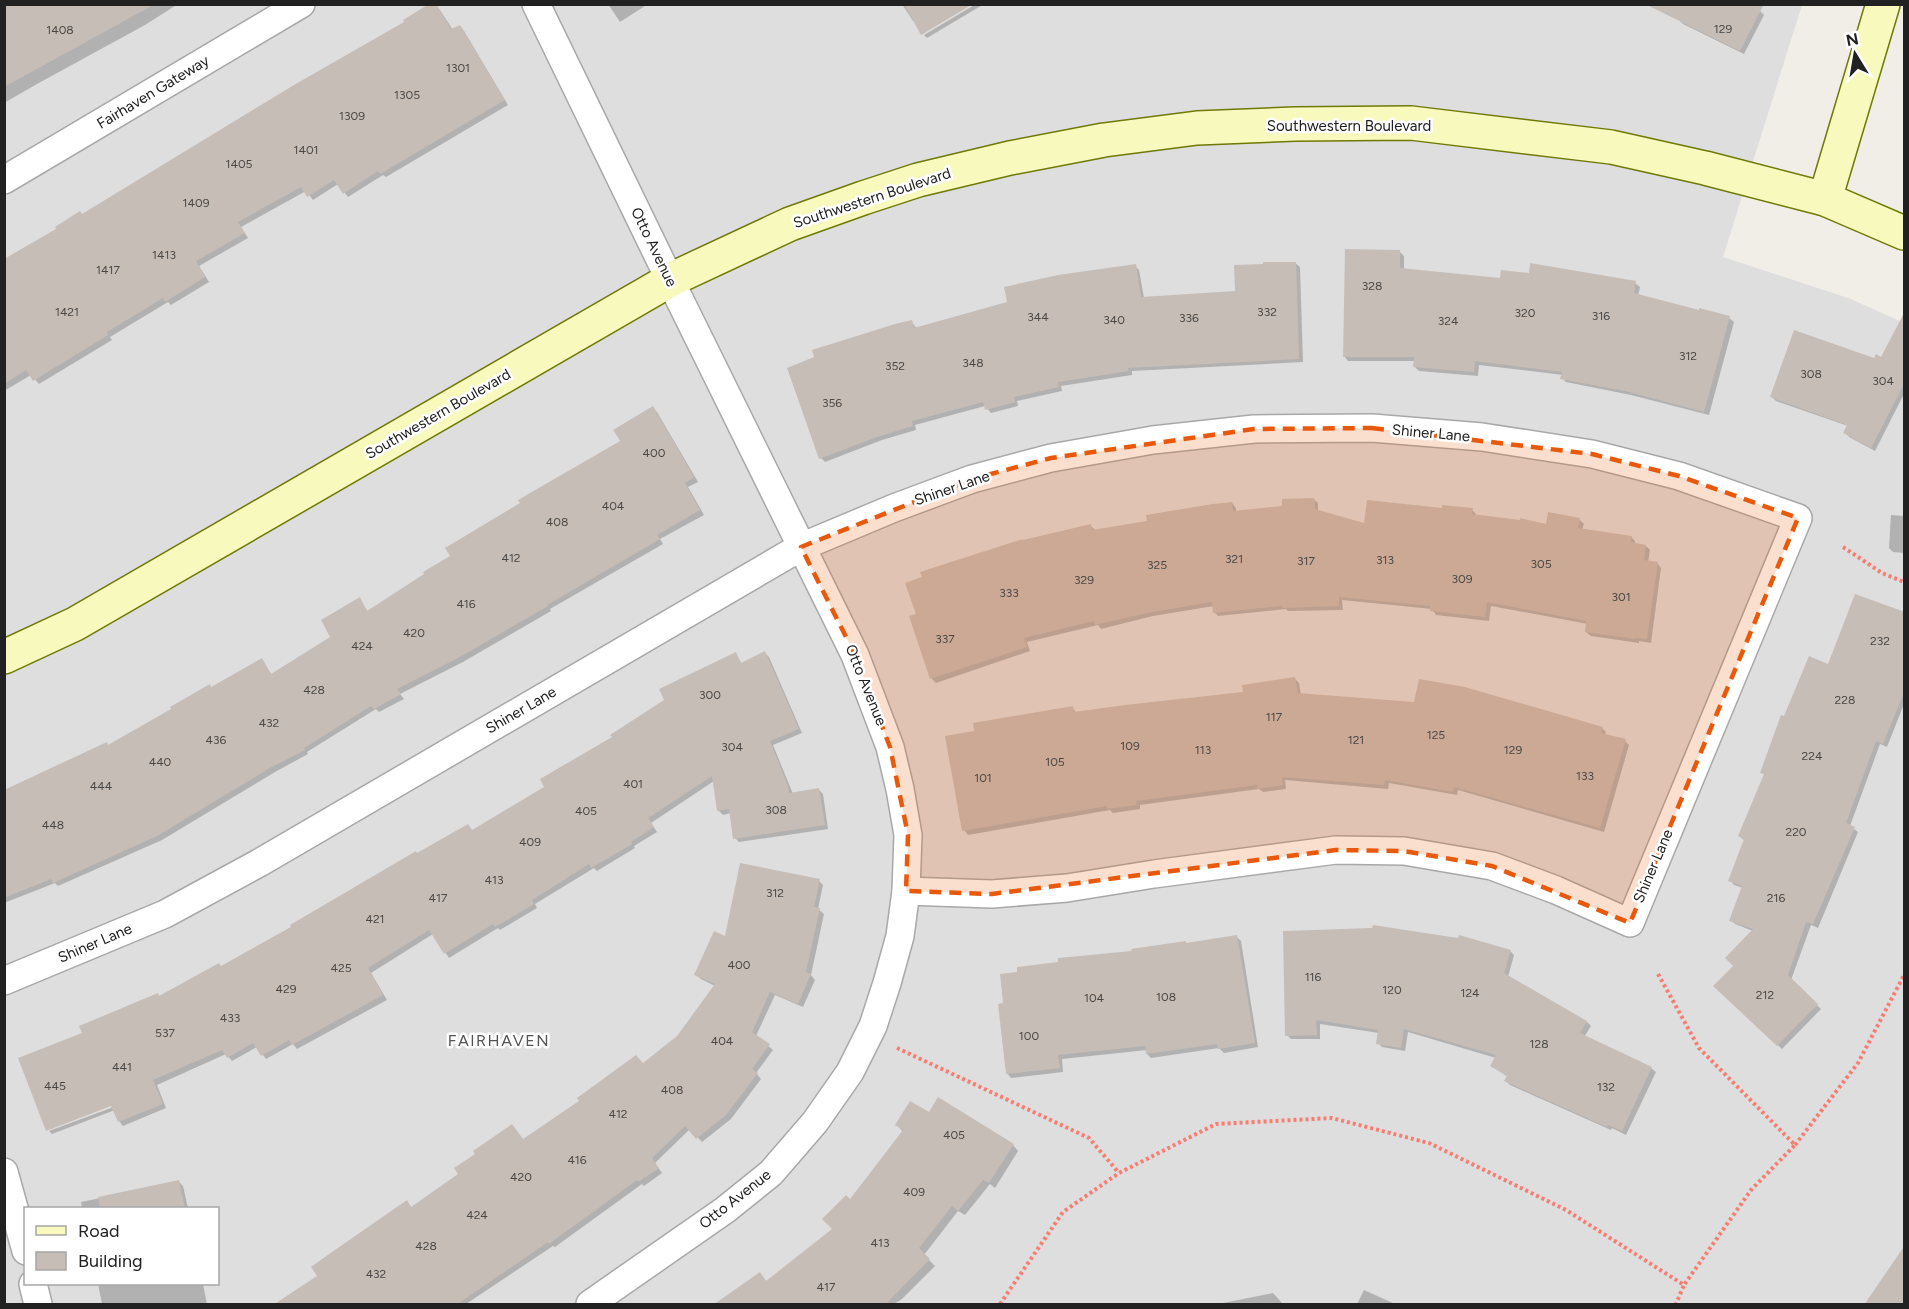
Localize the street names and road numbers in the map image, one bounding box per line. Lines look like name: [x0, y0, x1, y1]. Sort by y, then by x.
street label: Fairhaven Gateway: [94, 51, 212, 133]
street label: Southwestern Boulevard: [1267, 117, 1431, 135]
street label: Southwestern Boulevard: [791, 164, 953, 232]
street label: Otto Avenue: [627, 204, 681, 290]
street label: Southwestern Boulevard: [362, 365, 514, 463]
street label: Shiner Lane: [1391, 421, 1471, 445]
street label: Shiner Lane: [912, 467, 992, 509]
street label: Otto Avenue: [842, 642, 890, 728]
street label: Shiner Lane: [483, 683, 559, 737]
street label: Shiner Lane: [1629, 826, 1677, 906]
street label: Shiner Lane: [55, 919, 135, 967]
street label: Otto Avenue: [696, 1165, 774, 1233]

